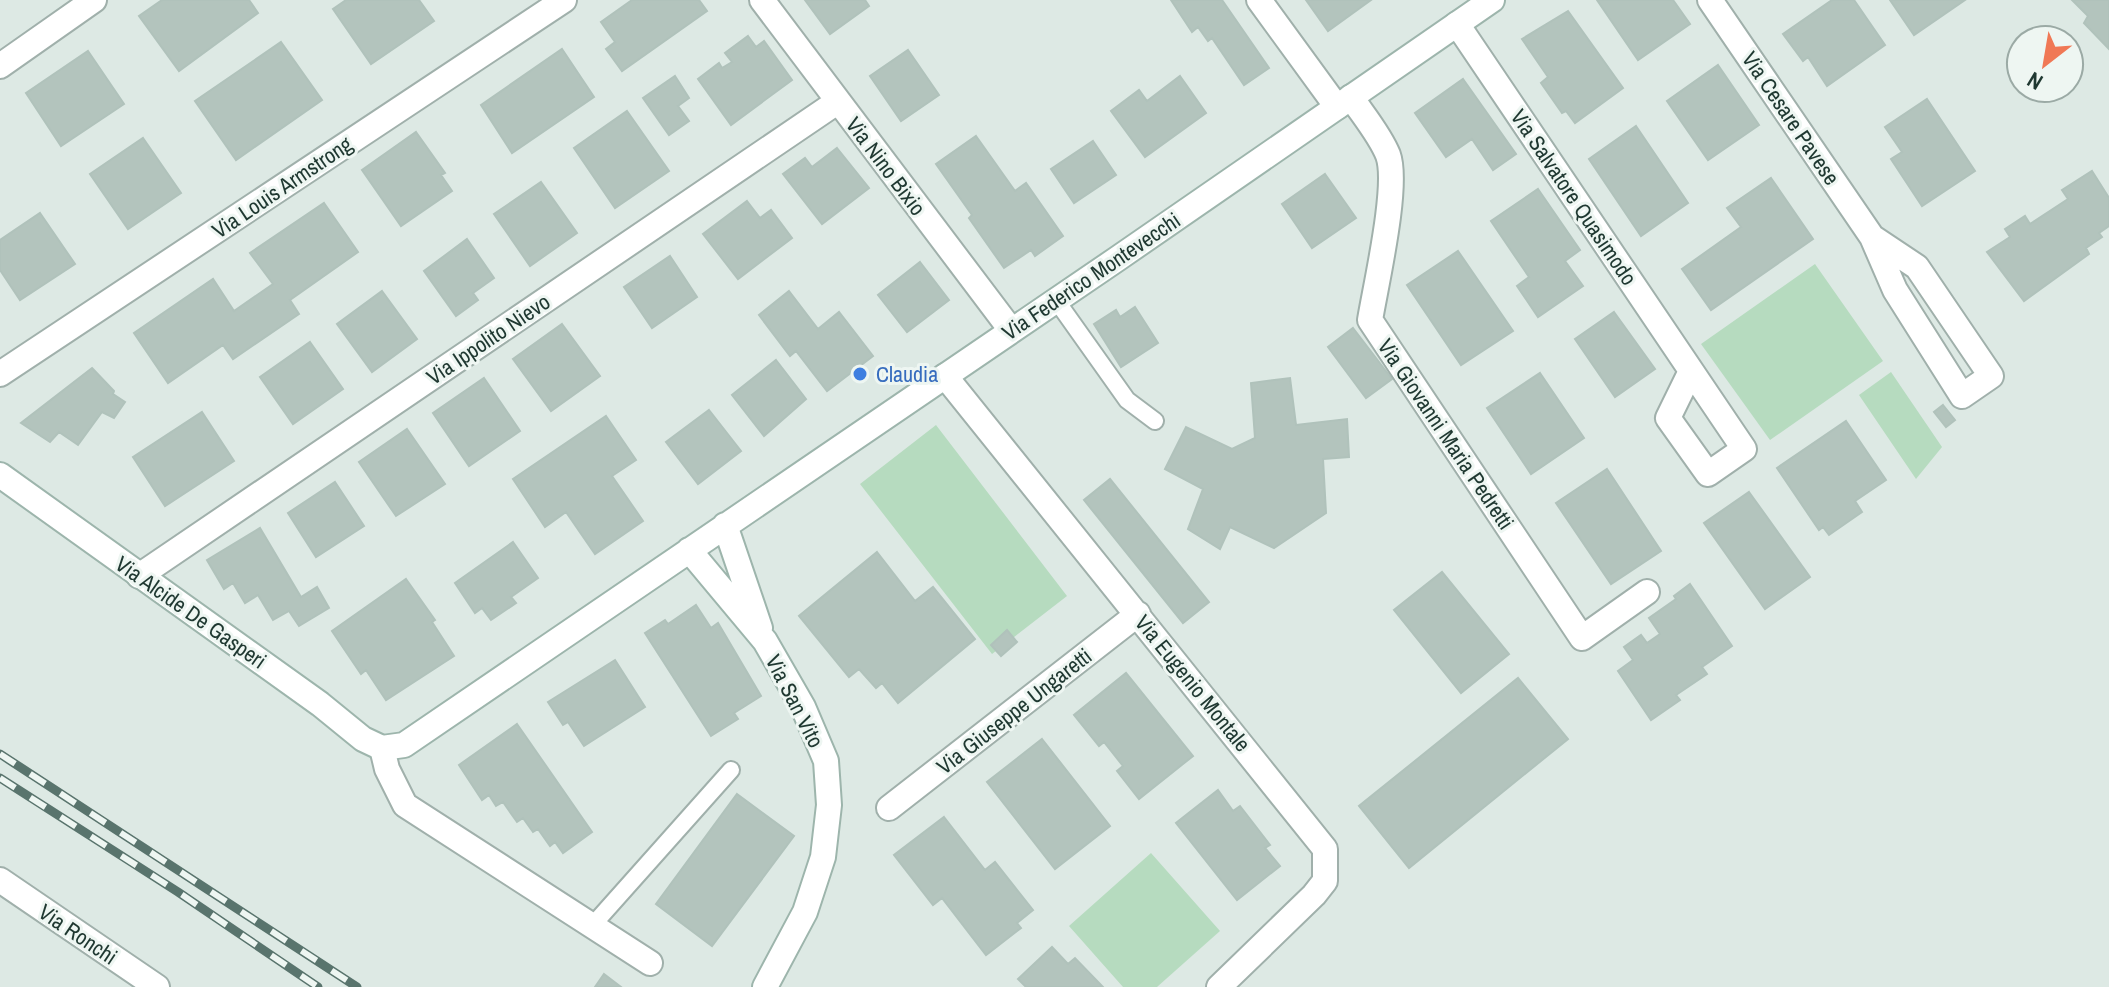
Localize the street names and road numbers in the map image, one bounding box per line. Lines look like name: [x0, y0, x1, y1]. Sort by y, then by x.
street label: Via Cesare Pavese: [1735, 45, 1847, 191]
street label: Via Salvatore Quasimodo: [1504, 103, 1644, 291]
street label: Via Nino Bixio: [839, 111, 933, 221]
street label: Via Louis Armstrong: [206, 129, 358, 245]
street label: Via Federico Montevecchi: [996, 205, 1186, 347]
street label: Via Ippolito Nievo: [420, 287, 556, 391]
street label: Via Giovanni Maria Pedretti: [1371, 333, 1521, 535]
street label: Via Alcide De Gasperi: [109, 549, 273, 675]
street label: Via Eugenio Montale: [1128, 608, 1258, 758]
street label: Via Giuseppe Ungaretti: [930, 641, 1098, 781]
street label: Via San Vito: [759, 649, 831, 753]
street label: Via Ronchi: [33, 897, 123, 971]

